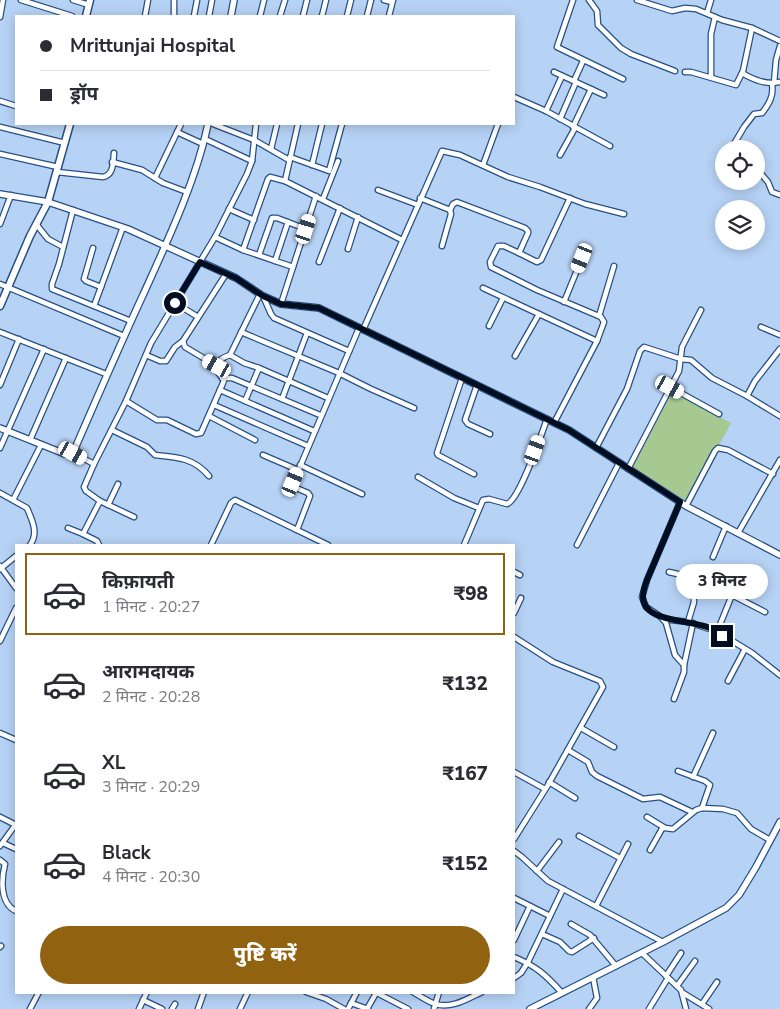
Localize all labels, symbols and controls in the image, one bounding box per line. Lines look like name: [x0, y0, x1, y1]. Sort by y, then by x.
text: Mrittunjai Hospital: [70, 33, 235, 59]
text: ड्रॉप: [70, 81, 98, 107]
map controls: [715, 140, 765, 250]
button: locate: [715, 140, 765, 190]
button: layers: [715, 200, 765, 250]
car: [294, 212, 317, 246]
car: [569, 241, 594, 275]
route start: [164, 292, 186, 314]
car: [200, 352, 233, 380]
car: [653, 373, 686, 401]
car: [522, 433, 547, 467]
car: [56, 439, 89, 467]
car: [280, 465, 305, 499]
callout: 3 मिनट: [676, 564, 768, 598]
text: किफ़ायती: [102, 569, 174, 595]
text: 3 मिनट: [698, 570, 746, 592]
icon: car: [42, 572, 87, 617]
text: ₹98: [454, 581, 488, 607]
text: 1 मिनट · 20:27: [102, 596, 200, 618]
route end: [711, 625, 733, 647]
text: आरामदायक: [102, 659, 194, 685]
icon: car: [42, 662, 87, 707]
text: ₹132: [442, 671, 488, 697]
text: 2 मिनट · 20:28: [102, 686, 200, 708]
text: XL: [102, 750, 125, 776]
icon: car: [42, 752, 87, 797]
text: ₹167: [442, 761, 488, 787]
text: 3 मिनट · 20:29: [102, 776, 200, 798]
text: Black: [102, 840, 151, 866]
icon: car: [42, 842, 87, 887]
text: ₹152: [442, 851, 488, 877]
text: 4 मिनट · 20:30: [102, 866, 200, 888]
button: पुष्टि करें: [40, 926, 490, 984]

